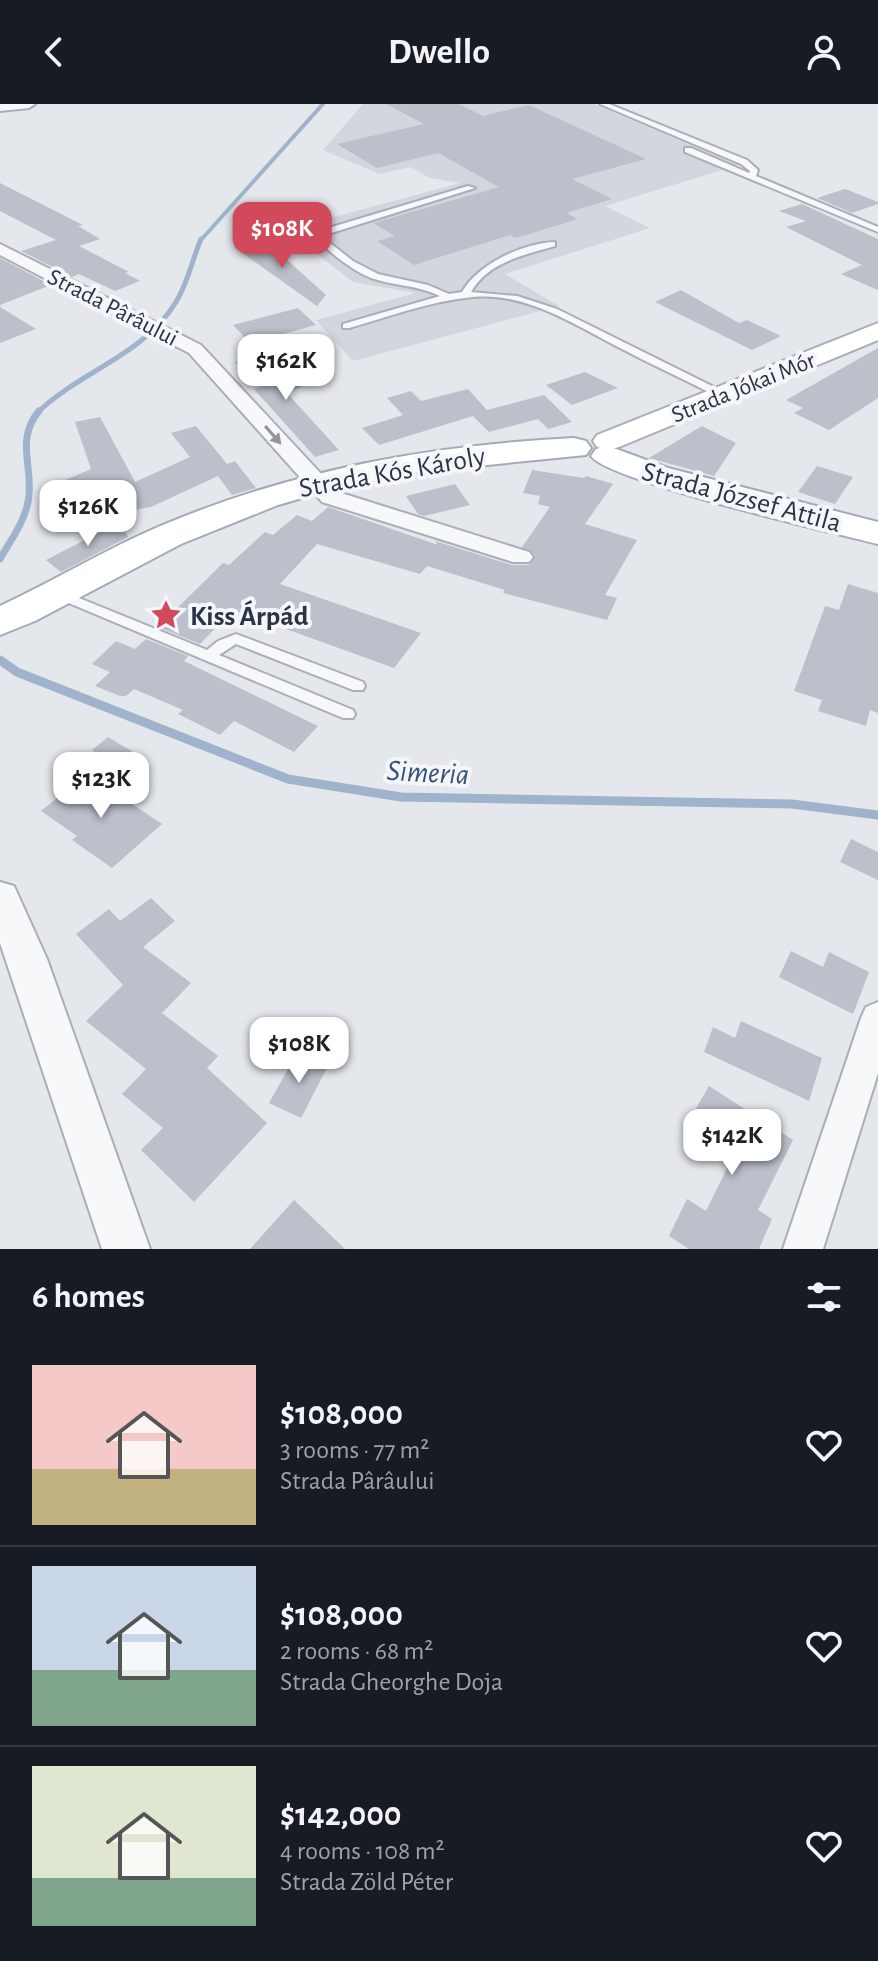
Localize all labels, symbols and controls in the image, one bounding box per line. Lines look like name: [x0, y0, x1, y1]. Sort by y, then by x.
icon: back: [32, 30, 76, 74]
icon: person: [802, 30, 846, 74]
text: Dwello: [388, 34, 490, 70]
pin: $108K: [226, 202, 338, 270]
text: $108K: [251, 215, 313, 241]
street label: Strada Pârâului: [44, 265, 182, 351]
pin: $162K: [230, 334, 342, 402]
text: $162K: [255, 347, 317, 373]
street label: Strada Jókai Mór: [668, 348, 819, 428]
one-way arrow: [264, 425, 281, 445]
street label: Strada Kós Károly: [297, 443, 488, 503]
street label: Strada József Attila: [639, 458, 844, 538]
pin: $126K: [32, 480, 144, 548]
text: $126K: [57, 493, 119, 519]
place icon: Kiss Árpád: [149, 598, 183, 632]
place label: Kiss Árpád: [190, 600, 309, 631]
pin: $123K: [45, 752, 157, 820]
water label: Simeria: [386, 756, 470, 790]
text: $123K: [71, 765, 131, 791]
pin: $108K: [243, 1017, 355, 1085]
text: $108K: [268, 1030, 330, 1056]
pin: $142K: [676, 1109, 788, 1177]
text: $142K: [701, 1122, 763, 1148]
icon: filters: [802, 1275, 846, 1319]
text: 6 homes: [32, 1280, 145, 1314]
icon: home: [96, 1397, 192, 1493]
text: $108,000: [280, 1397, 403, 1431]
icon: heart: [802, 1423, 846, 1467]
text: 3 rooms · 77 m²: [280, 1437, 429, 1463]
text: Strada Pârâului: [280, 1468, 434, 1494]
icon: home: [96, 1598, 192, 1694]
text: $108,000: [280, 1598, 403, 1632]
icon: heart: [802, 1624, 846, 1668]
text: 2 rooms · 68 m²: [280, 1638, 433, 1664]
text: Strada Gheorghe Doja: [280, 1669, 503, 1695]
icon: home: [96, 1798, 192, 1894]
text: $142,000: [280, 1798, 402, 1832]
icon: heart: [802, 1824, 846, 1868]
text: 4 rooms · 108 m²: [280, 1838, 445, 1864]
text: Strada Zöld Péter: [280, 1869, 453, 1895]

